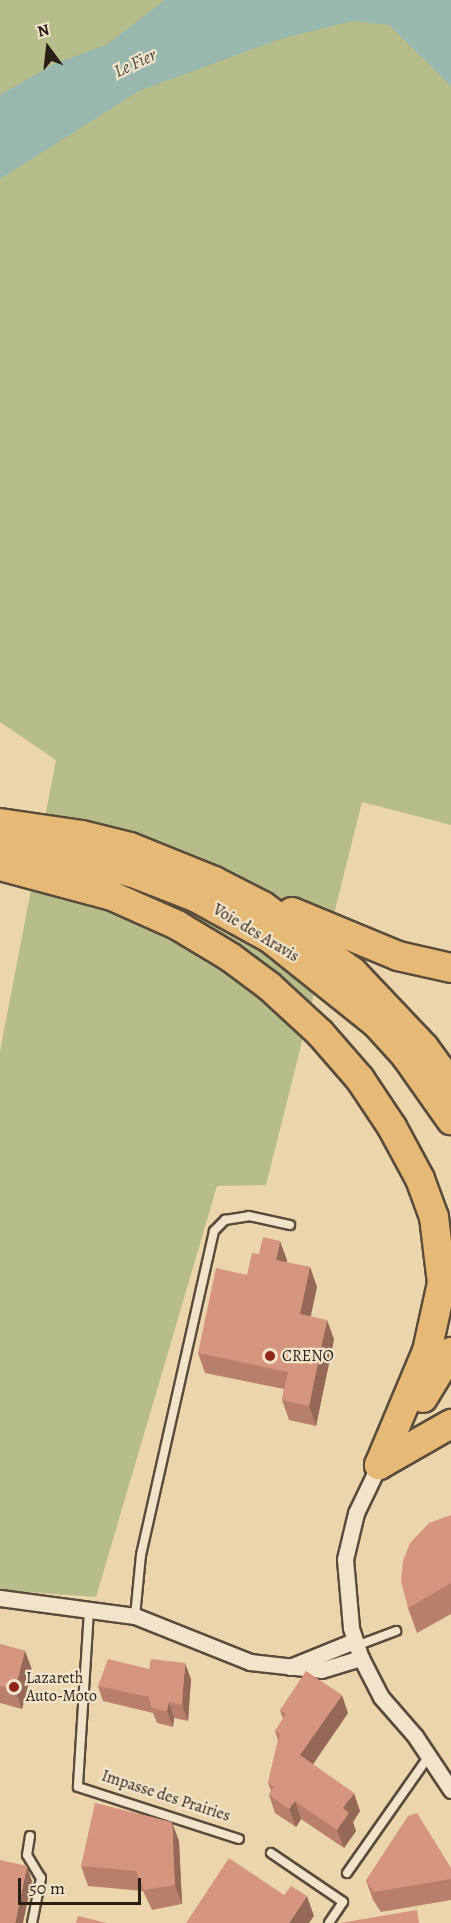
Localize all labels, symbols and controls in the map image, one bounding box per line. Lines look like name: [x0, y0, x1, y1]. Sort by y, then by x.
north arrow: [18, 18, 78, 78]
text: N: [35, 18, 52, 43]
water label: Le Fier: [110, 44, 160, 82]
street label: Voie des Aravis: [210, 900, 302, 966]
place label: CRENO: [282, 1346, 334, 1366]
marker: CRENO: [263, 1349, 277, 1363]
place label: Lazareth Auto-Moto: [26, 1668, 97, 1706]
marker: Lazareth Auto-Moto: [7, 1680, 21, 1694]
street label: Impasse des Prairies: [99, 1766, 233, 1826]
scale bar: [21, 1866, 144, 1904]
text: 50 m: [29, 1876, 65, 1900]

